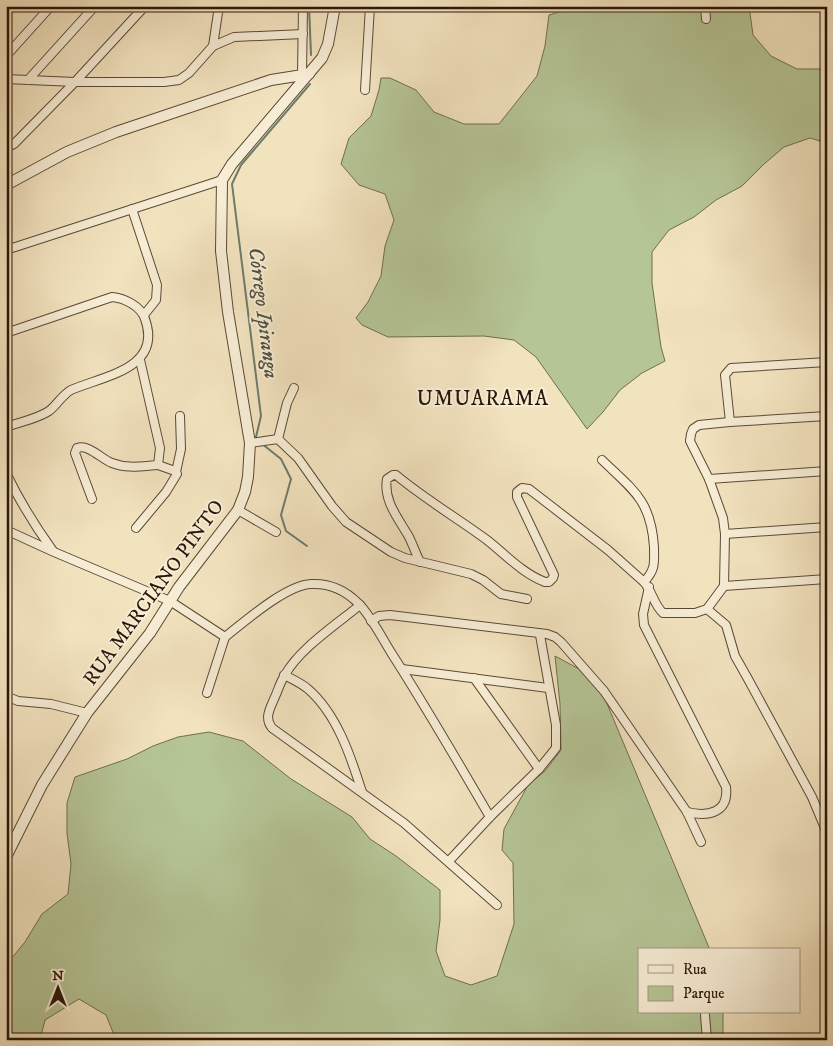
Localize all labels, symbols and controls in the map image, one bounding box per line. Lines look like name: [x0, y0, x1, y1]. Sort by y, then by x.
water label: Córrego Ipiranga: [242, 246, 284, 380]
district label: UMUARAMA: [417, 386, 549, 412]
street label: RUA MARCIANO PINTO: [78, 495, 230, 691]
legend: [638, 948, 800, 1014]
text: Rua: [683, 960, 707, 979]
north arrow: [32, 964, 82, 1014]
text: N: [52, 967, 64, 985]
text: Parque: [683, 984, 724, 1003]

